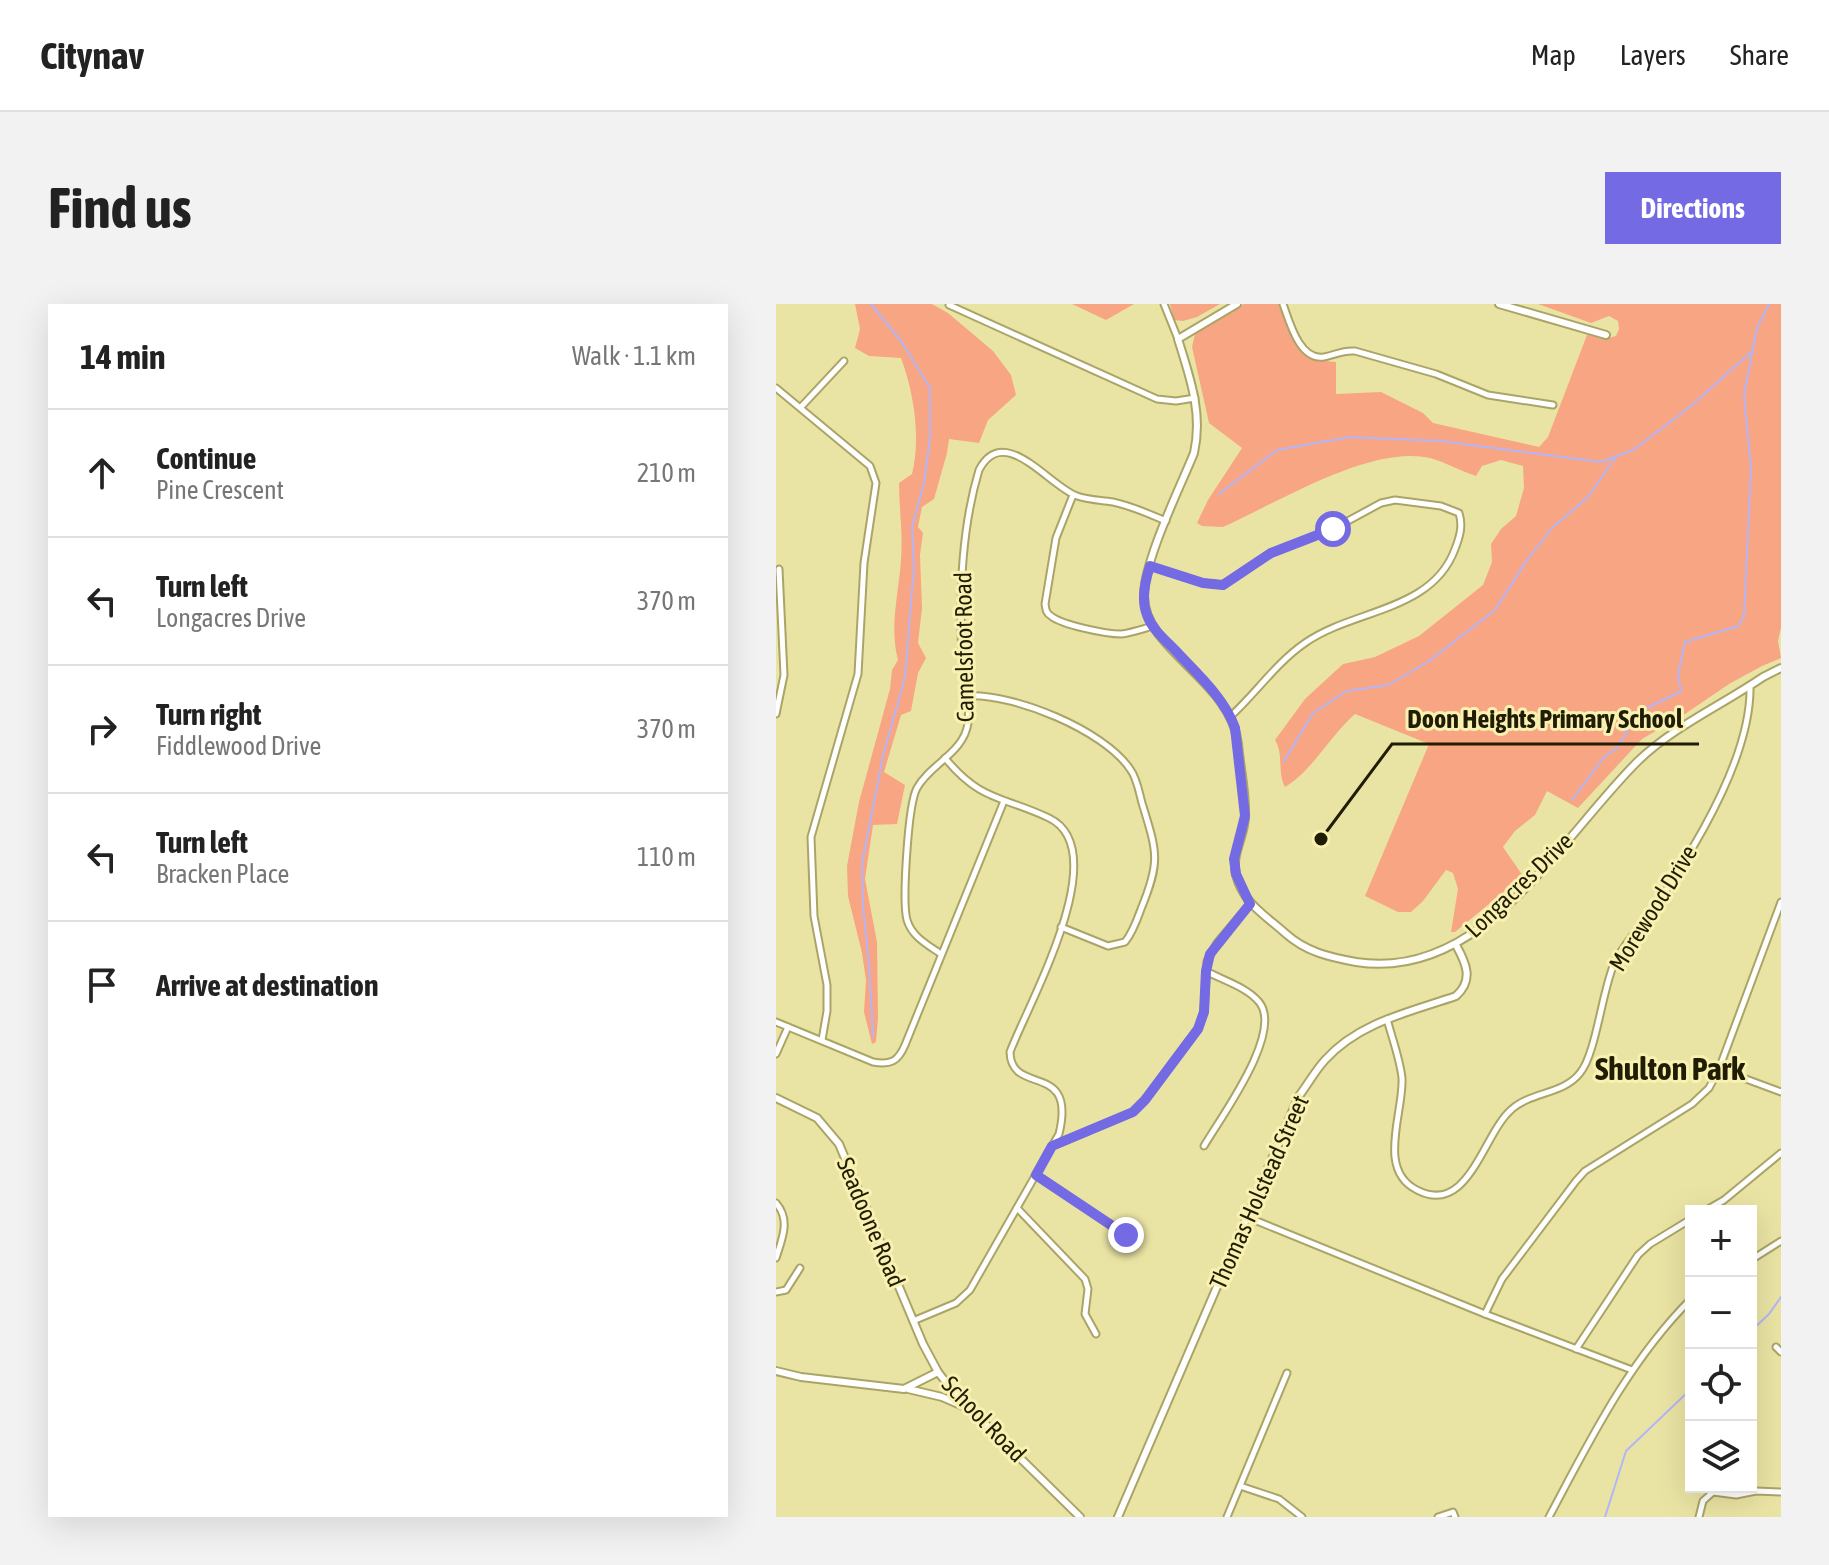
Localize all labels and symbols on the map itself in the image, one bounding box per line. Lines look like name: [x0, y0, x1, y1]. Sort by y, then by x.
route start: [1315, 511, 1351, 547]
street label: Camelsfoot Road: [949, 572, 979, 722]
callout: Doon Heights Primary School: [1392, 694, 1699, 744]
text: Doon Heights Primary School: [1407, 704, 1684, 734]
street label: Longacres Drive: [1460, 827, 1578, 943]
street label: Morewood Drive: [1604, 840, 1702, 976]
district label: Shulton Park: [1595, 1050, 1746, 1087]
street label: Thomas Holstead Street: [1204, 1091, 1314, 1293]
street label: Seadoone Road: [832, 1153, 910, 1291]
route end: [1108, 1217, 1144, 1253]
street label: School Road: [937, 1371, 1031, 1467]

